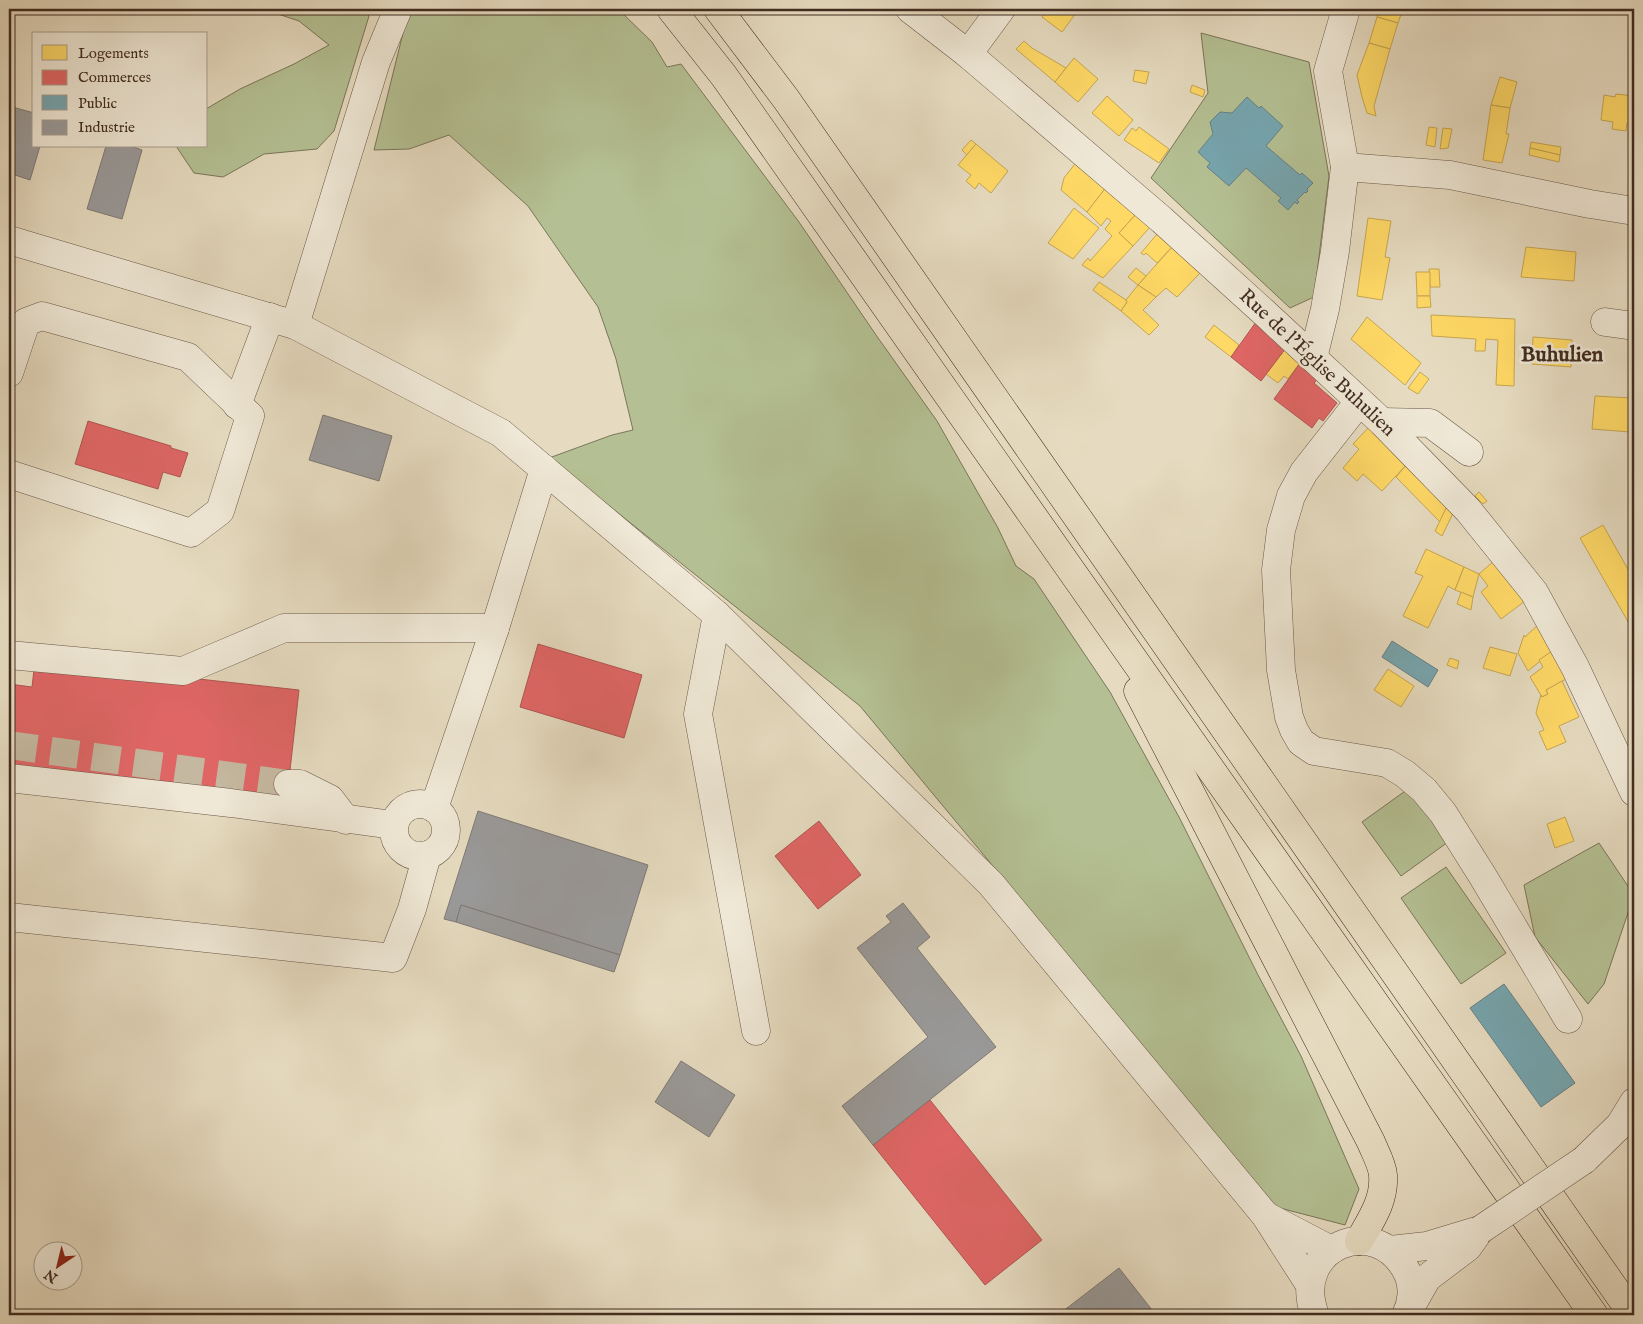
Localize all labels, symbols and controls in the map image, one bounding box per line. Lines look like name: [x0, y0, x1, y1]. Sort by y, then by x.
legend: [32, 32, 208, 148]
text: Logements: [78, 44, 149, 63]
text: Commerces: [78, 68, 151, 87]
text: Public: [78, 94, 117, 113]
text: Industrie: [78, 118, 135, 137]
street label: Rue de l'Église Buhulien: [1233, 284, 1401, 442]
district label: Buhulien: [1521, 341, 1604, 369]
north arrow: [32, 1242, 82, 1292]
text: N: [41, 1265, 62, 1287]

